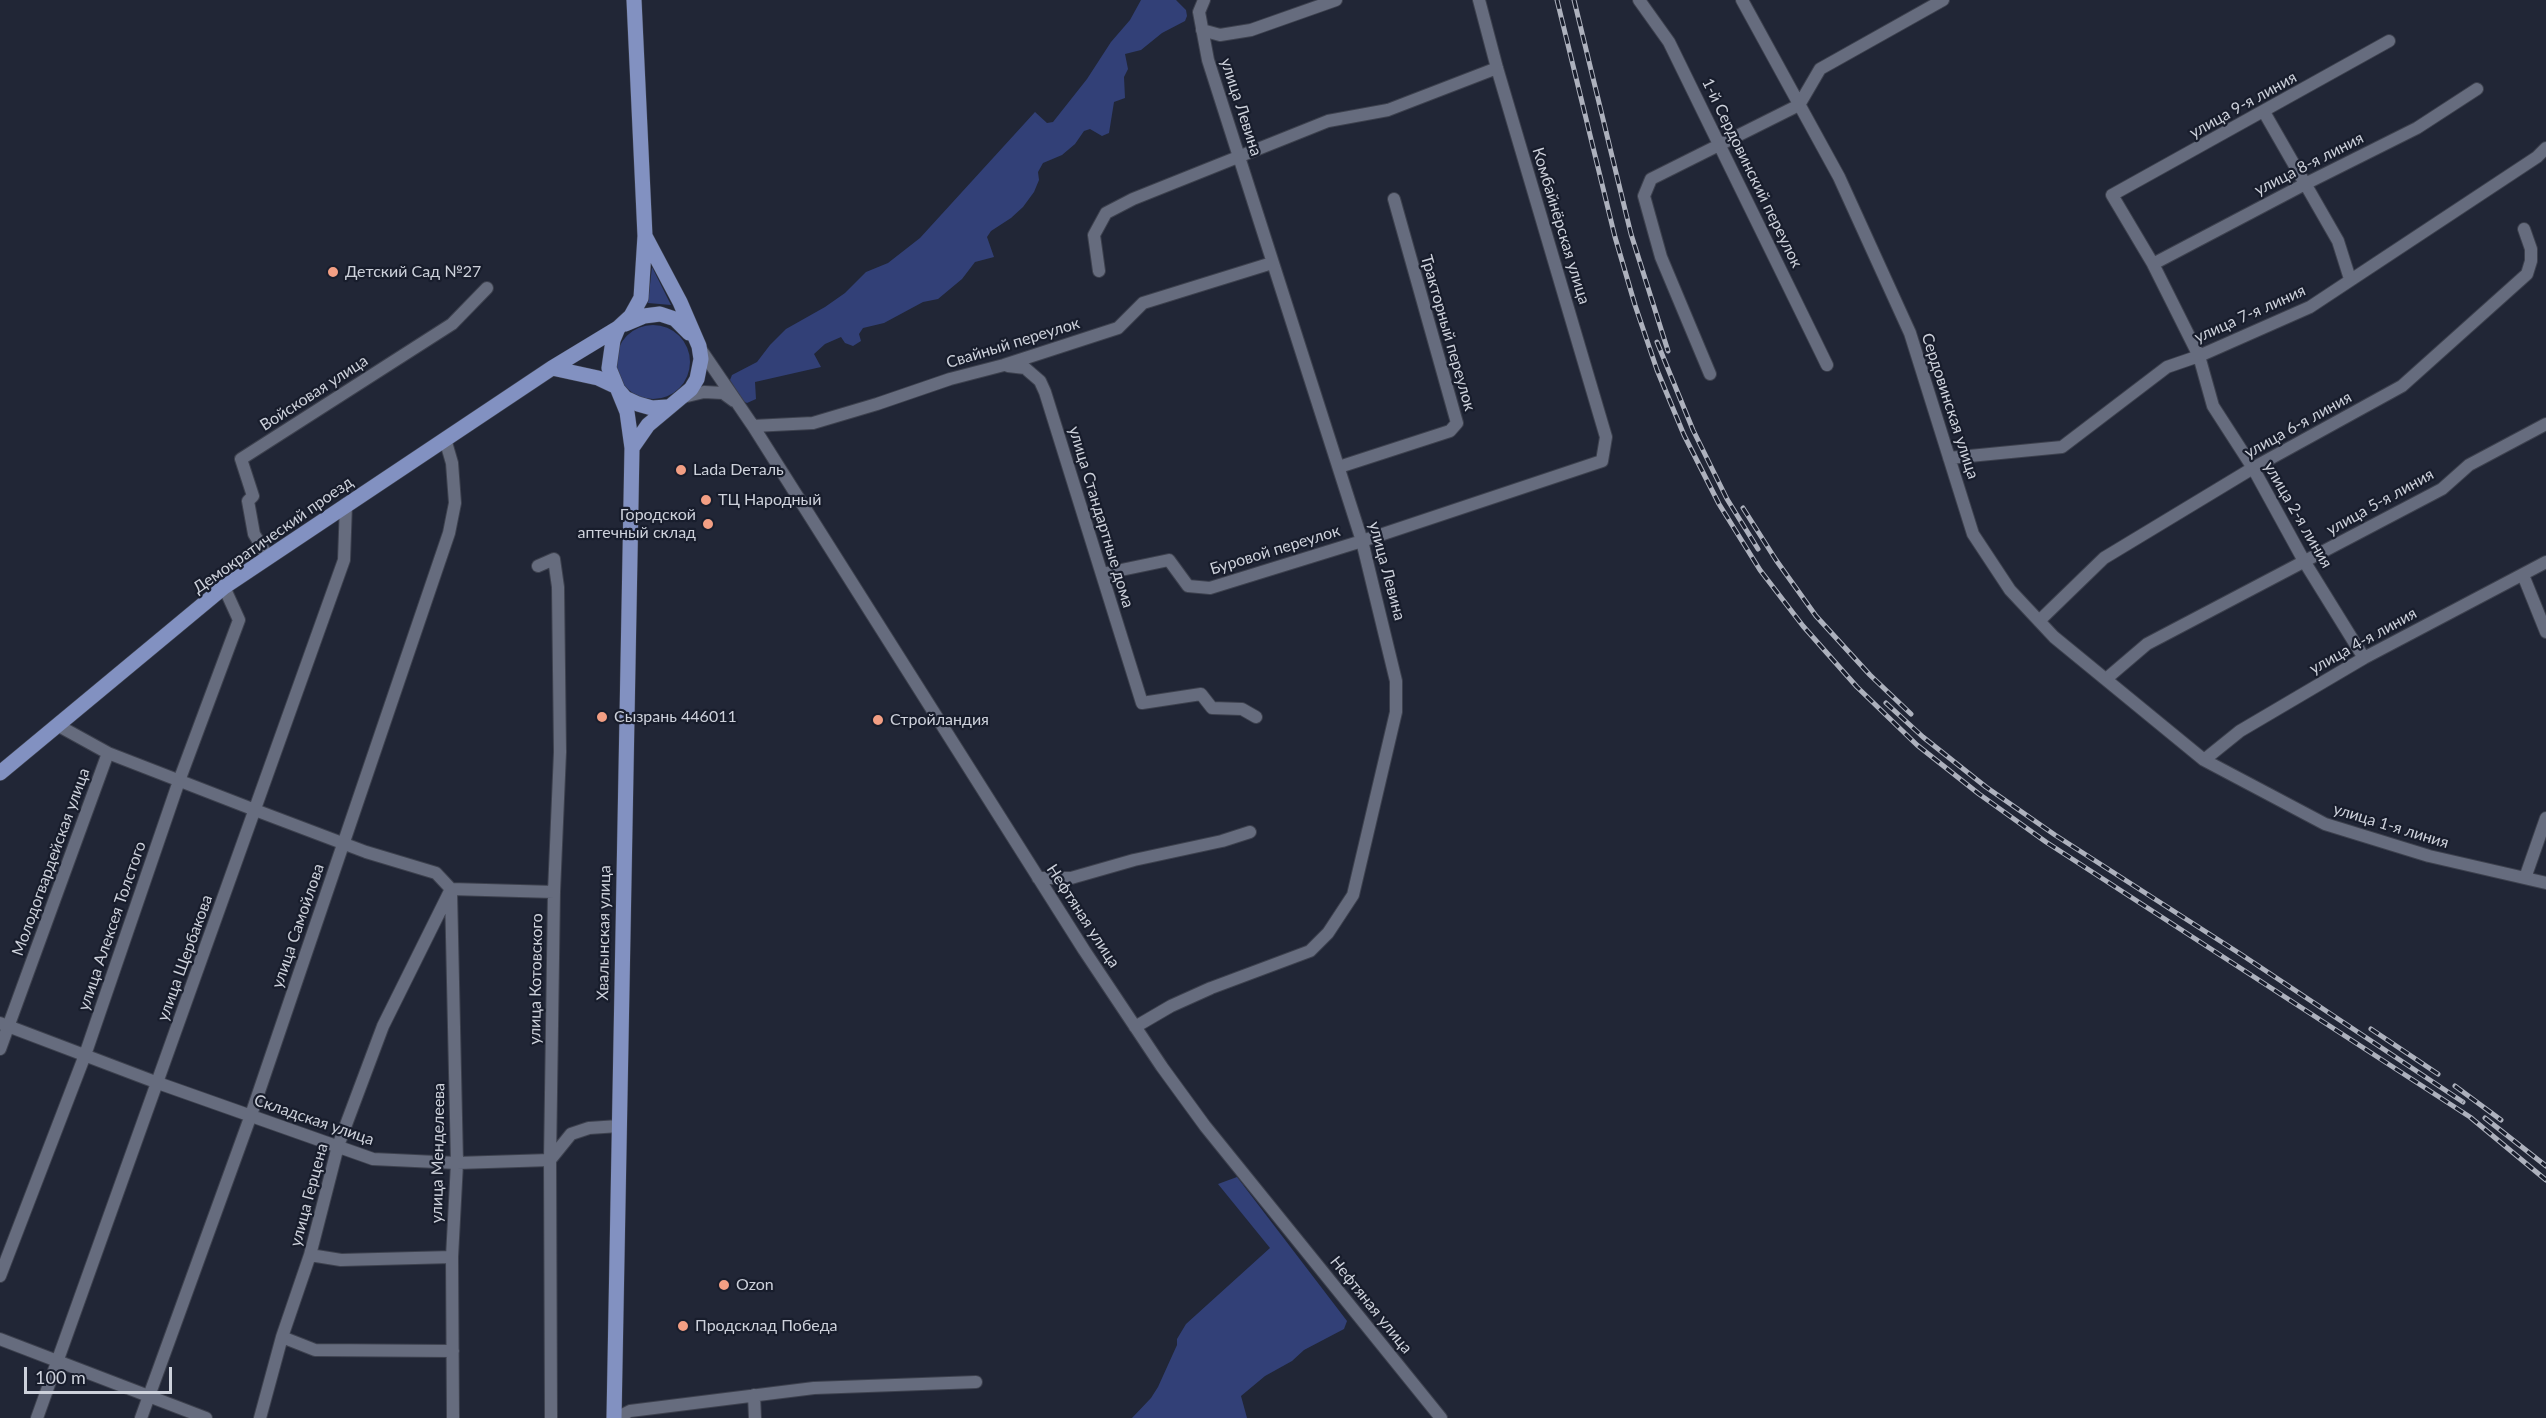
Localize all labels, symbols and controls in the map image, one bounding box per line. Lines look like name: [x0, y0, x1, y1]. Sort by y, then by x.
street label: улица Левина: [1216, 56, 1266, 158]
street label: улица 9-я линия: [2186, 68, 2300, 142]
street label: 1-й Сердовинский переулок: [1698, 75, 1806, 271]
street label: улица 8-я линия: [2251, 128, 2367, 200]
street label: Комбайнёрская улица: [1528, 145, 1594, 307]
street label: Тракторный переулок: [1417, 253, 1479, 413]
place label: Детский Сад №27: [345, 262, 481, 282]
marker: Детский Сад №27: [326, 265, 340, 279]
street label: улица 7-я линия: [2191, 281, 2309, 347]
street label: Свайный переулок: [944, 314, 1082, 372]
street label: Сердовинская улица: [1917, 331, 1983, 481]
street label: Войсковая улица: [256, 351, 372, 435]
street label: улица 6-я линия: [2241, 388, 2355, 462]
street label: улица Стандартные дома: [1064, 424, 1138, 610]
street label: улица 2-я линия: [2260, 458, 2336, 572]
place label: Lada Dеталь: [693, 460, 784, 480]
marker: Lada Dеталь: [674, 463, 688, 477]
street label: улица 5-я линия: [2323, 465, 2437, 539]
street label: Демократический проезд: [189, 472, 357, 598]
place label: ТЦ Народный: [718, 490, 821, 510]
marker: ТЦ Народный: [699, 493, 713, 507]
place label: Городской аптечный склад: [578, 505, 696, 543]
marker: Городской аптечный склад: [701, 517, 715, 531]
street label: улица Левина: [1365, 519, 1409, 623]
street label: Буровой переулок: [1208, 521, 1342, 579]
street label: улица 4-я линия: [2306, 604, 2420, 678]
place label: Сызрань 446011: [614, 707, 737, 727]
marker: Сызрань 446011: [595, 710, 609, 724]
place label: Стройландия: [890, 710, 989, 730]
marker: Стройландия: [871, 713, 885, 727]
street label: Молодогвардейская улица: [8, 765, 94, 959]
street label: улица 1-я линия: [2331, 799, 2451, 853]
street label: улица Алексея Толстого: [74, 839, 150, 1013]
street label: улица Самойлова: [268, 861, 328, 991]
street label: Нефтяная улица: [1042, 861, 1124, 971]
street label: Хвалынская улица: [593, 865, 615, 1001]
street label: улица Щербакова: [153, 892, 217, 1024]
street label: улица Котовского: [525, 913, 547, 1045]
street label: улица Менделеева: [427, 1083, 449, 1223]
street label: Складская улица: [252, 1090, 376, 1150]
street label: улица Герцена: [286, 1141, 332, 1249]
street label: Нефтяная улица: [1326, 1252, 1416, 1358]
place label: Ozon: [736, 1275, 774, 1295]
marker: Ozon: [717, 1278, 731, 1292]
place label: Продсклад Победа: [695, 1316, 838, 1336]
marker: Продсклад Победа: [676, 1319, 690, 1333]
scale bar: [27, 1355, 176, 1393]
text: 100 m: [35, 1366, 86, 1388]

